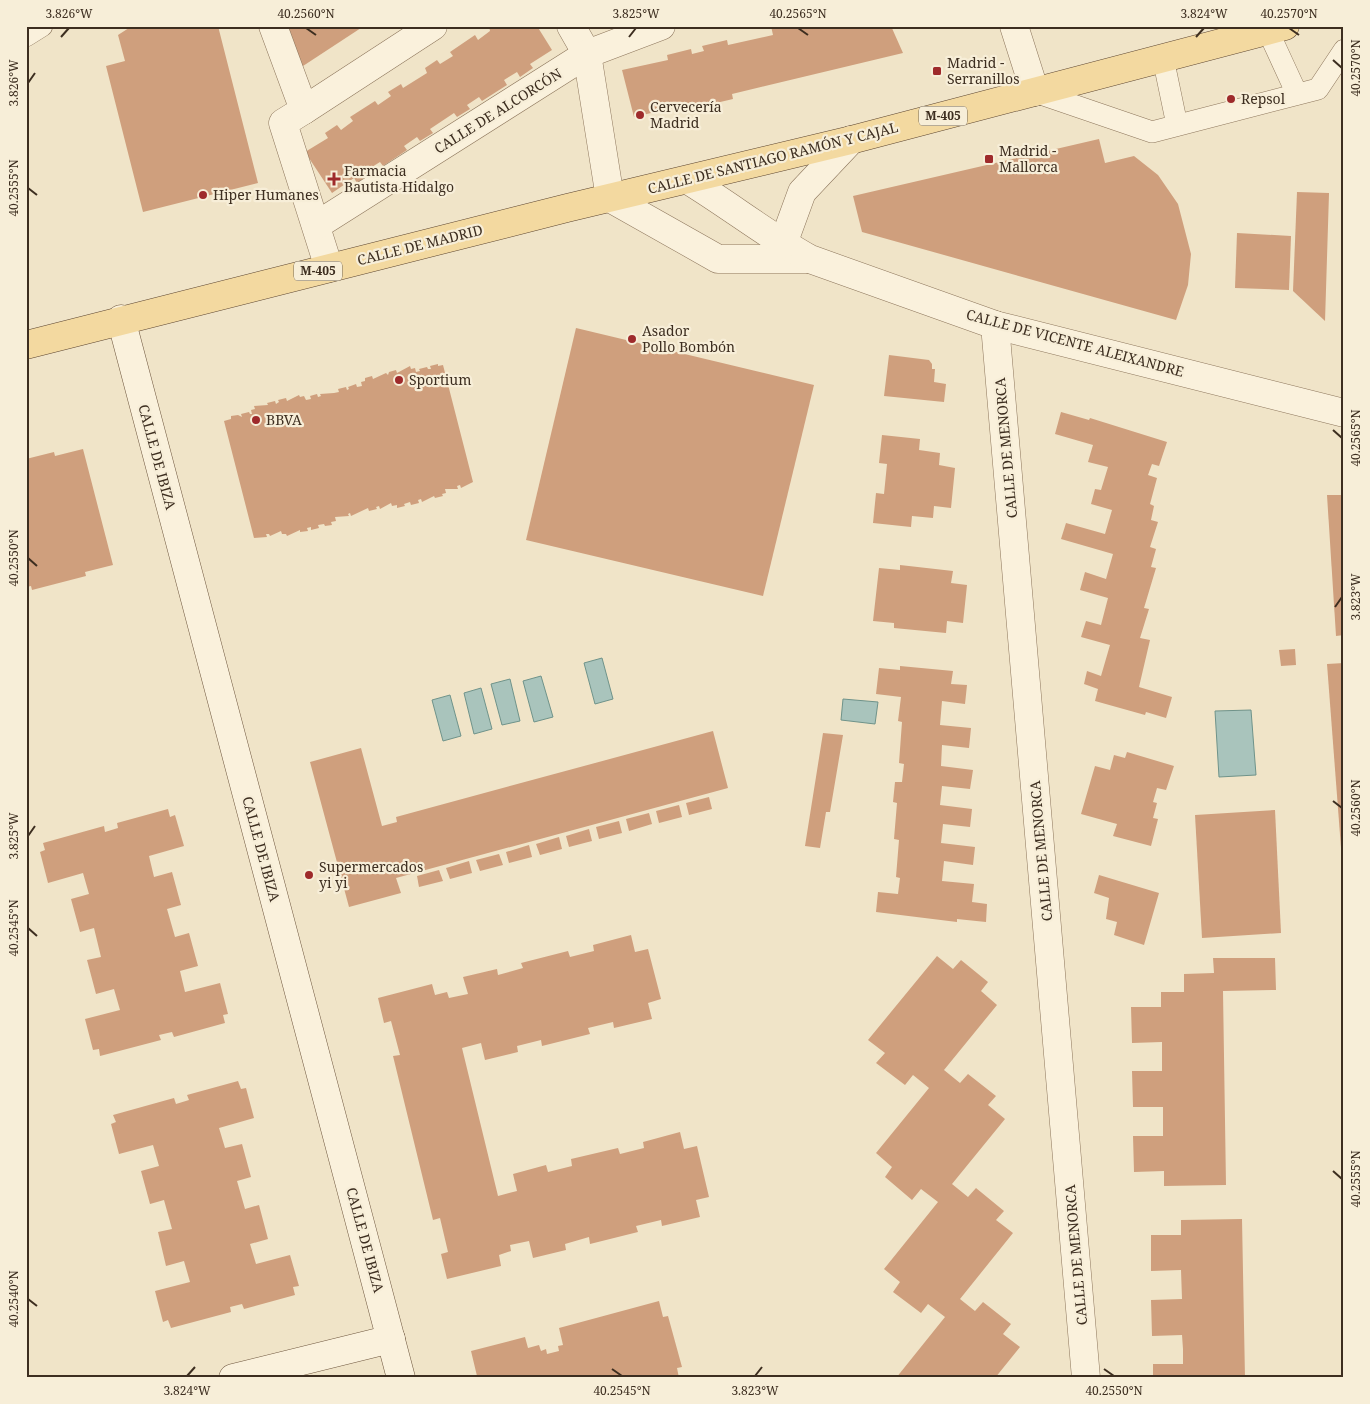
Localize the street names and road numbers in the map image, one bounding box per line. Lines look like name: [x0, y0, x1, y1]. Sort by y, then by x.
street label: CALLE DE ALCORCÓN: [430, 63, 565, 158]
road number: M-405: [919, 106, 967, 125]
street label: CALLE DE SANTIAGO RAMÓN Y CAJAL: [646, 117, 900, 198]
street label: CALLE DE MADRID: [355, 220, 485, 269]
road number: M-405: [294, 262, 342, 280]
street label: CALLE DE VICENTE ALEIXANDRE: [964, 304, 1186, 381]
street label: CALLE DE MENORCA: [990, 377, 1021, 519]
street label: CALLE DE IBIZA: [134, 402, 181, 512]
street label: CALLE DE MENORCA: [1025, 780, 1056, 922]
street label: CALLE DE IBIZA: [238, 794, 285, 904]
street label: CALLE DE MENORCA: [1060, 1184, 1091, 1326]
street label: CALLE DE IBIZA: [342, 1185, 389, 1295]

